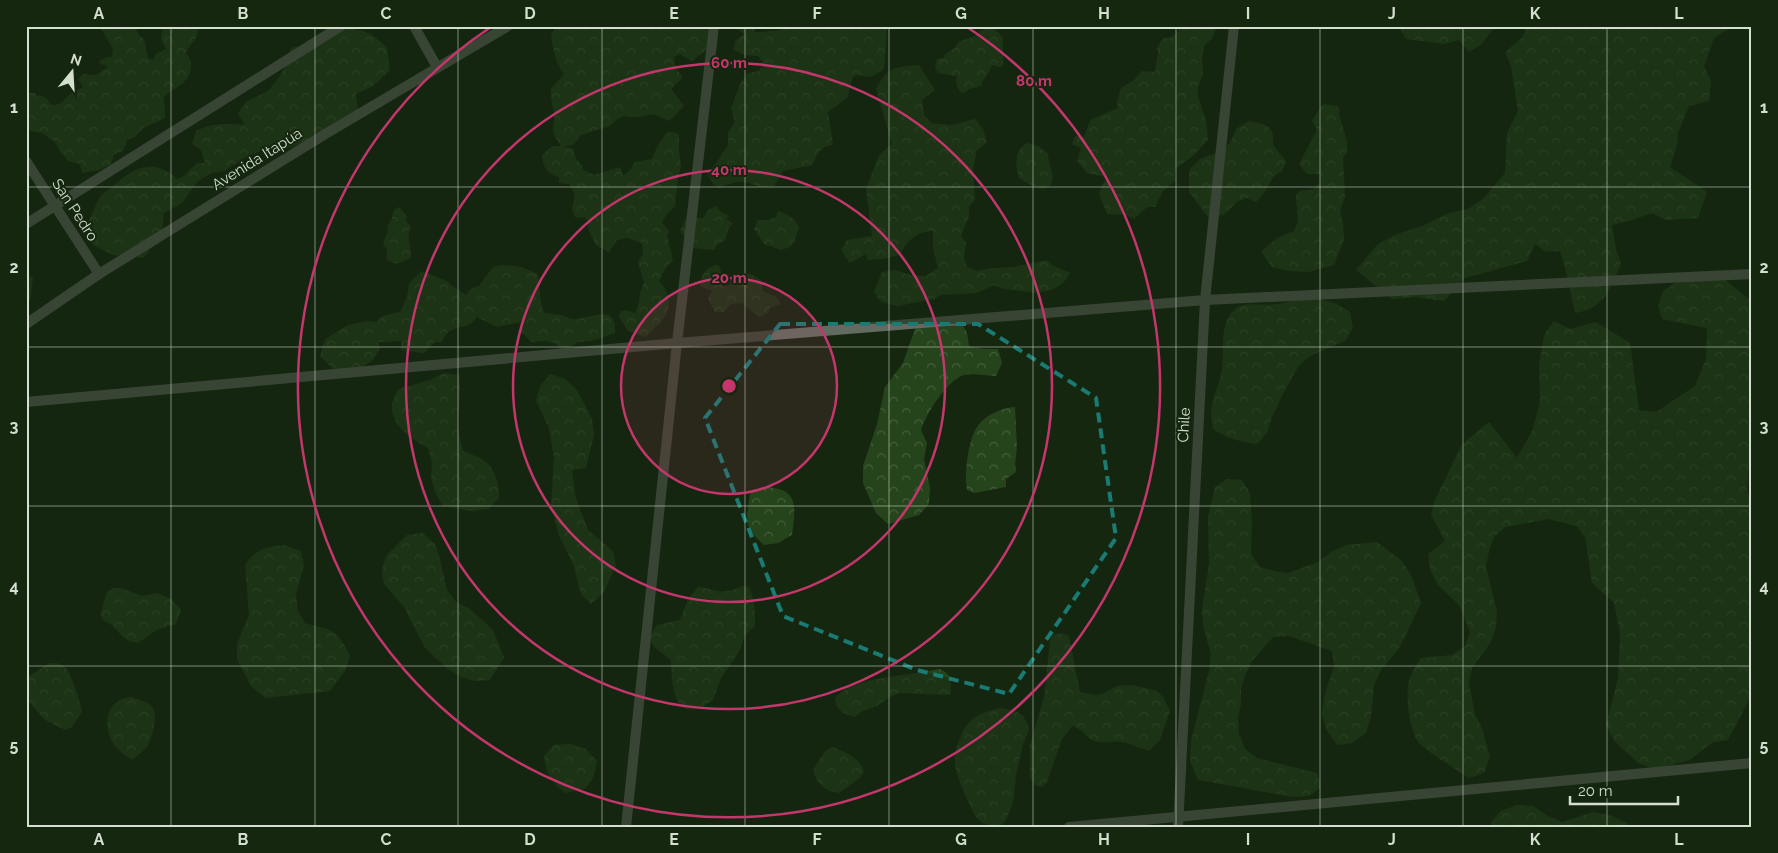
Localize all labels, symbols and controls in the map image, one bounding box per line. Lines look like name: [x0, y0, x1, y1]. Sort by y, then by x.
text: A: [94, 4, 105, 23]
text: B: [238, 4, 249, 23]
text: C: [381, 4, 392, 23]
text: D: [524, 4, 536, 23]
text: E: [669, 4, 679, 23]
text: F: [812, 4, 822, 23]
text: G: [955, 4, 967, 23]
text: H: [1098, 4, 1110, 23]
text: I: [1246, 4, 1250, 23]
text: J: [1388, 4, 1396, 23]
text: K: [1530, 4, 1541, 23]
text: L: [1674, 4, 1684, 23]
north arrow: [48, 48, 98, 98]
text: N: [68, 50, 84, 69]
text: 60 m: [711, 54, 747, 72]
text: 80 m: [1016, 72, 1052, 90]
text: 1: [10, 98, 18, 117]
text: 1: [1760, 98, 1768, 117]
street label: Avenida Itapúa: [209, 124, 305, 194]
text: 40 m: [711, 161, 747, 179]
street label: San Pedro: [48, 175, 102, 245]
text: 2: [9, 258, 19, 277]
text: 2: [1759, 258, 1769, 277]
text: 20 m: [711, 269, 747, 287]
centre of rings: [720, 377, 738, 395]
street label: Chile: [1174, 407, 1194, 443]
text: 3: [10, 417, 19, 436]
text: 3: [1760, 417, 1769, 436]
text: 4: [9, 577, 19, 596]
text: 4: [1759, 577, 1769, 596]
text: 5: [10, 736, 19, 755]
text: 5: [1760, 736, 1769, 755]
scale bar: [1570, 773, 1678, 805]
text: 20 m: [1578, 782, 1613, 800]
text: A: [94, 830, 105, 849]
text: B: [238, 830, 249, 849]
text: C: [381, 830, 392, 849]
text: D: [524, 830, 536, 849]
text: E: [669, 830, 679, 849]
text: F: [812, 830, 822, 849]
text: G: [955, 830, 967, 849]
text: H: [1098, 830, 1110, 849]
text: I: [1246, 830, 1250, 849]
text: J: [1388, 830, 1396, 849]
text: K: [1530, 830, 1541, 849]
text: L: [1674, 830, 1684, 849]

